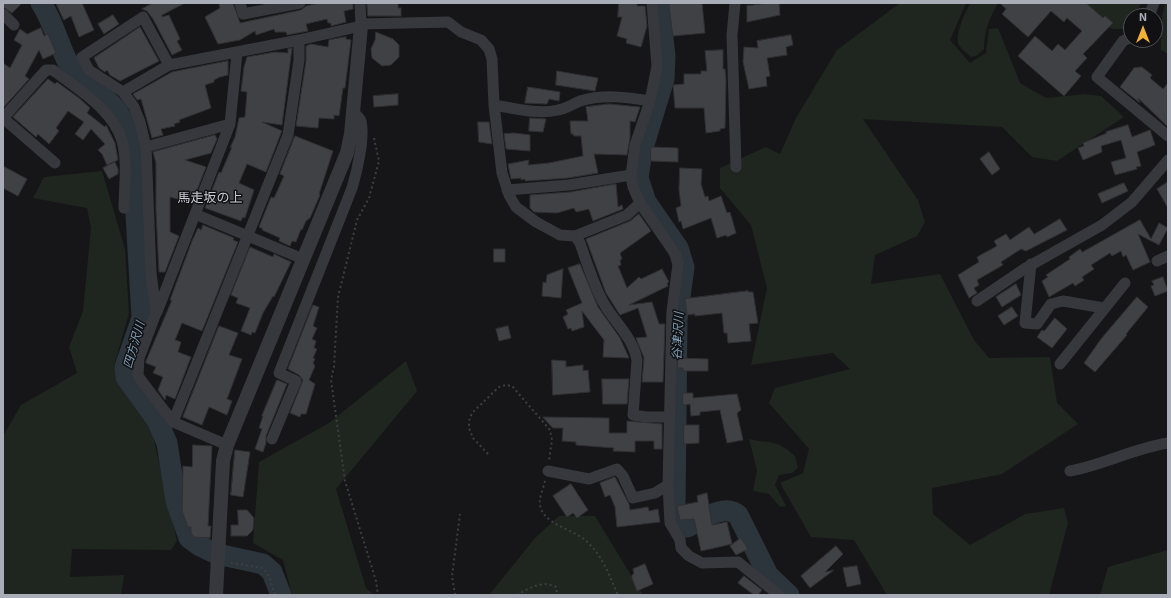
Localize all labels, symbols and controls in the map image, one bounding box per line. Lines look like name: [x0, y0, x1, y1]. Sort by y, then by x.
north arrow: [1123, 8, 1163, 48]
text: N: [1139, 10, 1147, 23]
district label: 馬走坂の上: [178, 190, 242, 206]
water label: 谷津沢川: [670, 312, 686, 360]
water label: 四方沢川: [120, 320, 148, 370]

